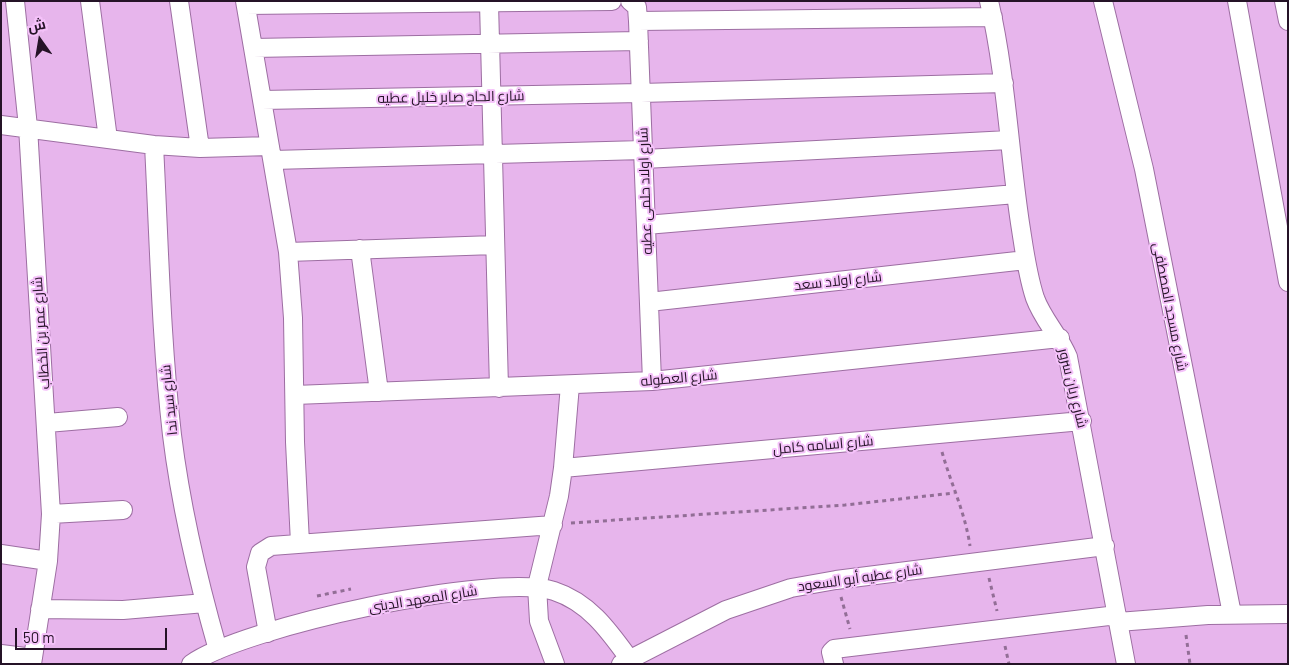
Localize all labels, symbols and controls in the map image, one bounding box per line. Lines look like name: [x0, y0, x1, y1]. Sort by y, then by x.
north arrow: [15, 15, 65, 65]
text: ش: [26, 15, 47, 35]
street label: شارع الحاج صابر خليل عطيه: [377, 87, 525, 107]
street label: شارع اولاد حلمى عطيه: [634, 127, 656, 255]
street label: شارع مسجد المصطفى: [1149, 241, 1191, 373]
street label: شارع اولاد سعد: [793, 268, 883, 294]
street label: شارع عمر بن الخطاب: [29, 276, 53, 390]
street label: شارع ريان سرور: [1055, 346, 1091, 430]
street label: شارع سيد ندا: [157, 364, 181, 436]
street label: شارع العطوله: [640, 366, 718, 390]
street label: شارع اسامه كامل: [772, 432, 874, 458]
street label: شارع عطيه أبو السعود: [797, 561, 923, 595]
street label: شارع المعهد الدينى: [367, 582, 479, 616]
scale bar: [18, 618, 170, 650]
text: 50 m: [23, 628, 55, 646]

